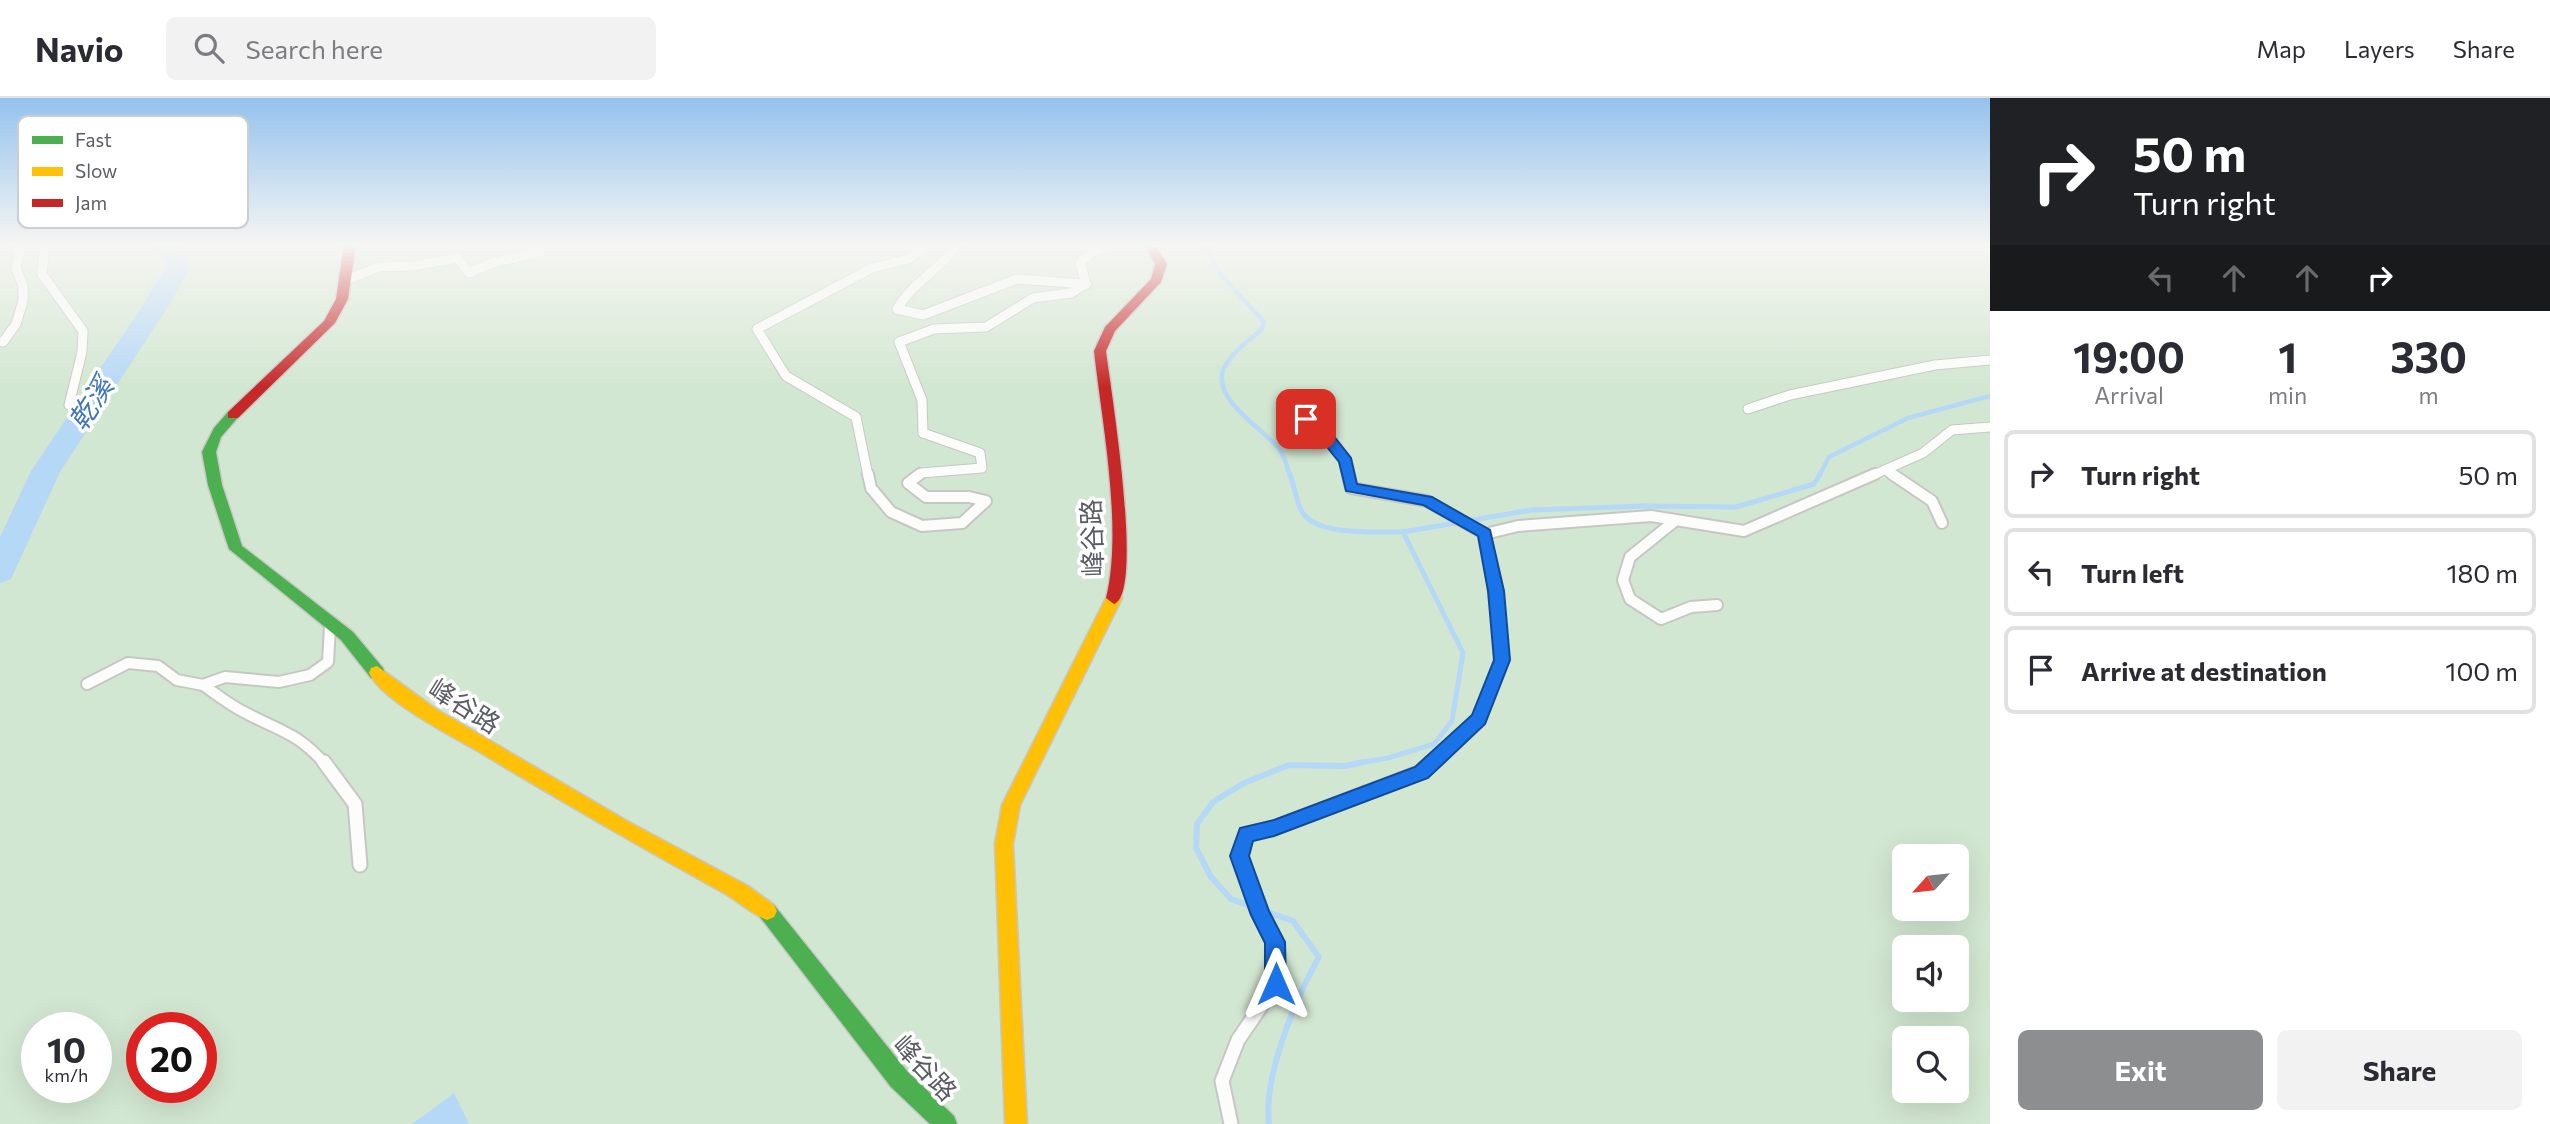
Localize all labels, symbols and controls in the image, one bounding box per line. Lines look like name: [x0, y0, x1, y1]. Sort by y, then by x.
search box: [166, 17, 656, 80]
text: Navio: [35, 28, 124, 69]
icon: search: [190, 29, 228, 67]
text: Search here: [246, 33, 383, 64]
text: Map: [2257, 34, 2306, 63]
text: Layers: [2344, 34, 2415, 63]
text: Share: [2453, 34, 2515, 63]
legend: [18, 116, 248, 228]
text: 50 m: [2133, 122, 2246, 182]
icon: right: [2018, 126, 2109, 217]
text: Fast: [75, 128, 112, 151]
text: Slow: [75, 159, 117, 182]
text: Turn right: [2133, 182, 2276, 222]
text: Jam: [75, 191, 107, 214]
icon: left: [2142, 259, 2180, 297]
icon: ahead: [2215, 259, 2253, 297]
icon: ahead: [2288, 259, 2326, 297]
icon: right: [2361, 259, 2399, 297]
text: 19:00: [2073, 330, 2185, 382]
text: 1: [2278, 330, 2297, 382]
text: 330: [2390, 330, 2467, 382]
water label: 乾溪: [60, 367, 122, 436]
text: Arrival: [2094, 381, 2164, 409]
text: min: [2268, 381, 2307, 409]
text: m: [2419, 381, 2439, 409]
pin: [1276, 389, 1336, 449]
icon: arrive: [1287, 400, 1325, 438]
icon: right: [2022, 455, 2060, 493]
text: Turn right: [2081, 459, 2200, 490]
text: 50 m: [2458, 459, 2518, 490]
street label: 峰谷路: [1074, 498, 1108, 578]
icon: left: [2022, 553, 2060, 591]
text: Turn left: [2081, 557, 2184, 588]
text: 180 m: [2446, 557, 2518, 588]
icon: arrive: [2022, 651, 2060, 689]
text: Arrive at destination: [2081, 655, 2327, 686]
text: 100 m: [2445, 655, 2518, 686]
street label: 峰谷路: [424, 671, 506, 739]
north arrow: [1892, 844, 1969, 920]
map controls: [1892, 844, 1969, 1103]
button: sound: [1892, 935, 1969, 1012]
position arrow: [1239, 947, 1313, 1021]
speed limit sign: 20: [126, 1012, 217, 1103]
button: search: [1892, 1026, 1969, 1103]
text: 10: [47, 1027, 86, 1070]
street label: 峰谷路: [888, 1028, 964, 1106]
button: Exit: [2018, 1030, 2263, 1110]
button: Share: [2277, 1030, 2522, 1110]
text: km/h: [45, 1064, 88, 1086]

